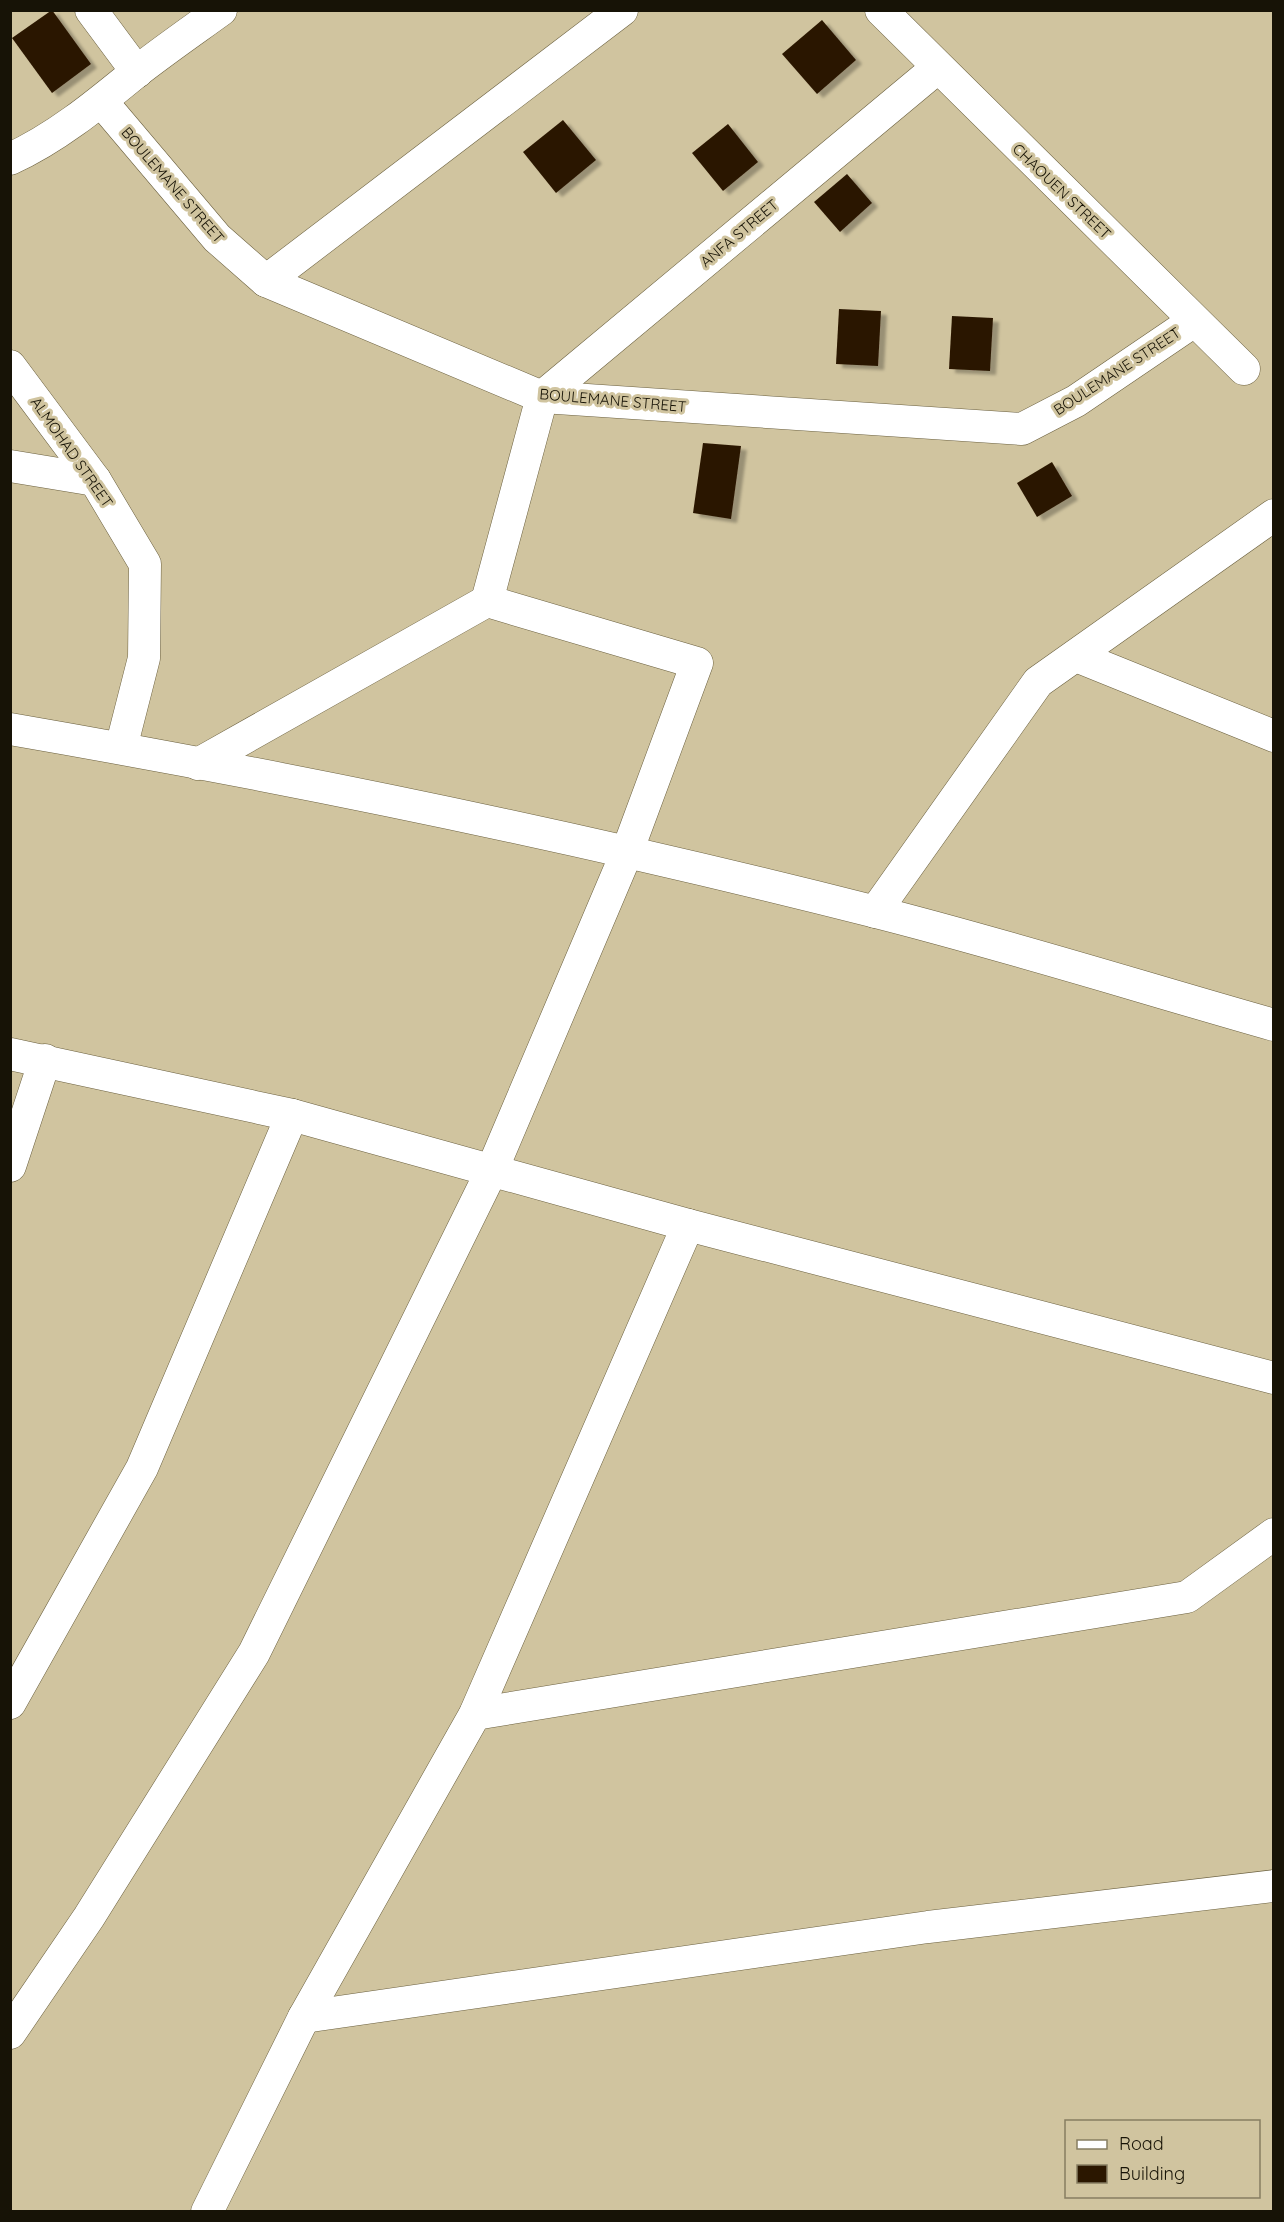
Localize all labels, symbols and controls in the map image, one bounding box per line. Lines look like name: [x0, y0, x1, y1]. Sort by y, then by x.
street label: BOULEMANE STREET: [117, 123, 229, 247]
street label: CHAOUEN STREET: [1009, 139, 1115, 243]
street label: ANFA STREET: [696, 195, 782, 271]
street label: BOULEMANE STREET: [1050, 323, 1184, 419]
street label: BOULEMANE STREET: [539, 384, 687, 416]
street label: ALMOHAD STREET: [27, 393, 117, 511]
legend: [1065, 2120, 1260, 2198]
text: Road: [1119, 2132, 1164, 2155]
text: Building: [1119, 2162, 1185, 2185]

